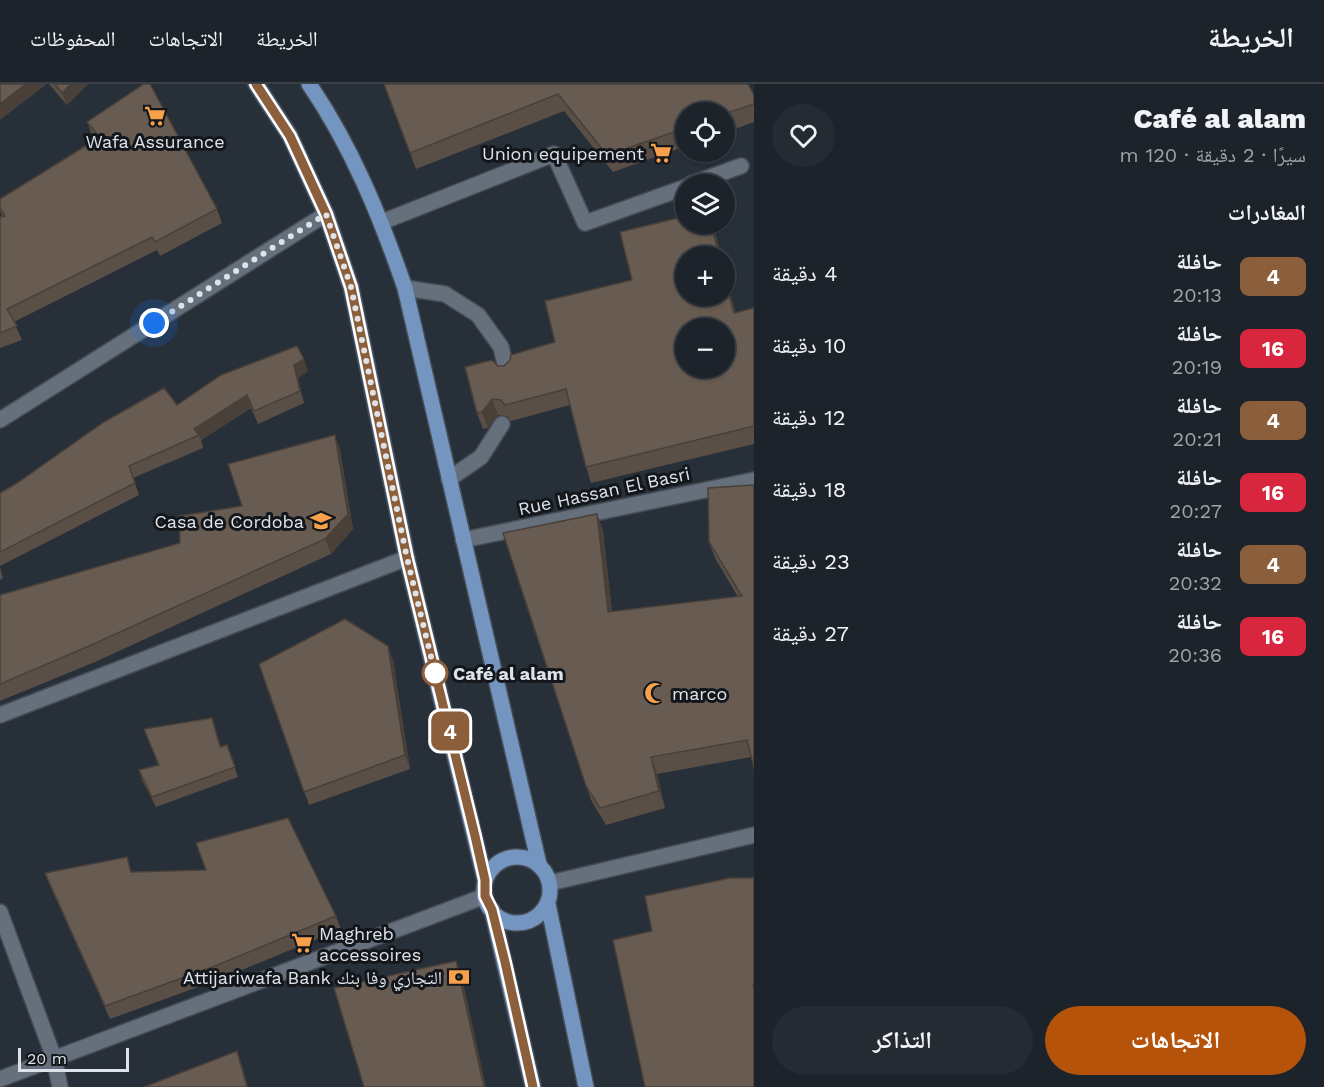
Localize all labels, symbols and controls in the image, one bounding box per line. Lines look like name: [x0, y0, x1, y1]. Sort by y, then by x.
text: الخريطة: [1208, 21, 1294, 54]
text: المحفوظات: [30, 26, 115, 51]
text: الاتجاهات: [148, 26, 223, 51]
text: الخريطة: [256, 26, 318, 51]
map controls: [675, 102, 735, 378]
button: locate: [675, 102, 735, 162]
text: Café al alam: [1134, 102, 1306, 135]
supermarket icon: Wafa Assurance: [143, 104, 167, 128]
button: heart: [772, 104, 835, 167]
place label: Wafa Assurance: [85, 131, 225, 152]
supermarket icon: Union equipement: [649, 141, 673, 165]
place label: Union equipement: [482, 143, 644, 164]
text: سيرًا · 2 دقيقة · 120 m: [1120, 143, 1306, 167]
button: layers: [675, 174, 735, 234]
text: المغادرات: [1228, 200, 1306, 225]
button: +: [675, 246, 735, 306]
text: حافلة: [1176, 249, 1222, 274]
text: 4 دقيقة: [772, 261, 838, 286]
text: 4: [1266, 264, 1280, 289]
text: 20:13: [1173, 283, 1222, 307]
your location: [139, 308, 169, 338]
button: −: [675, 318, 735, 378]
text: حافلة: [1176, 321, 1222, 346]
text: 10 دقيقة: [772, 333, 847, 358]
text: 16: [1262, 336, 1284, 361]
text: 20:19: [1172, 355, 1222, 379]
text: حافلة: [1176, 393, 1222, 418]
text: 12 دقيقة: [772, 405, 846, 430]
text: 4: [1266, 408, 1280, 433]
text: 20:21: [1173, 427, 1222, 451]
street label: Rue Hassan El Basri: [516, 463, 692, 519]
text: حافلة: [1176, 465, 1222, 490]
text: 18 دقيقة: [772, 477, 846, 502]
text: 16: [1262, 480, 1284, 505]
text: 20:27: [1170, 499, 1222, 523]
school or university icon: Casa de Cordoba: [309, 509, 333, 533]
place label: Casa de Cordoba: [154, 511, 304, 532]
text: حافلة: [1176, 537, 1222, 562]
text: 23 دقيقة: [772, 549, 850, 574]
text: 4: [1266, 552, 1280, 577]
text: 20:32: [1169, 571, 1222, 595]
text: حافلة: [1176, 609, 1222, 634]
text: 27 دقيقة: [772, 621, 849, 646]
text: 16: [1262, 624, 1284, 649]
text: 20:36: [1168, 643, 1222, 667]
marker: Café al alam: [422, 660, 448, 686]
place label: Café al alam: [453, 663, 564, 684]
mosque icon: marco: [643, 681, 667, 705]
place label: marco: [672, 683, 727, 704]
line badge: 4: [430, 712, 470, 750]
text: 4: [443, 719, 457, 744]
place label: Maghreb accessoires: [319, 923, 421, 965]
supermarket icon: Maghreb accessoires: [290, 931, 314, 955]
bank icon: Attijariwafa Bank التجاري وفا بنك: [447, 965, 471, 989]
place label: Attijariwafa Bank التجاري وفا بنك: [183, 967, 442, 992]
button: التذاكر: [772, 1006, 1033, 1075]
button: الاتجاهات: [1045, 1006, 1306, 1075]
scale bar: [18, 1045, 129, 1072]
text: 20 m: [27, 1049, 67, 1068]

